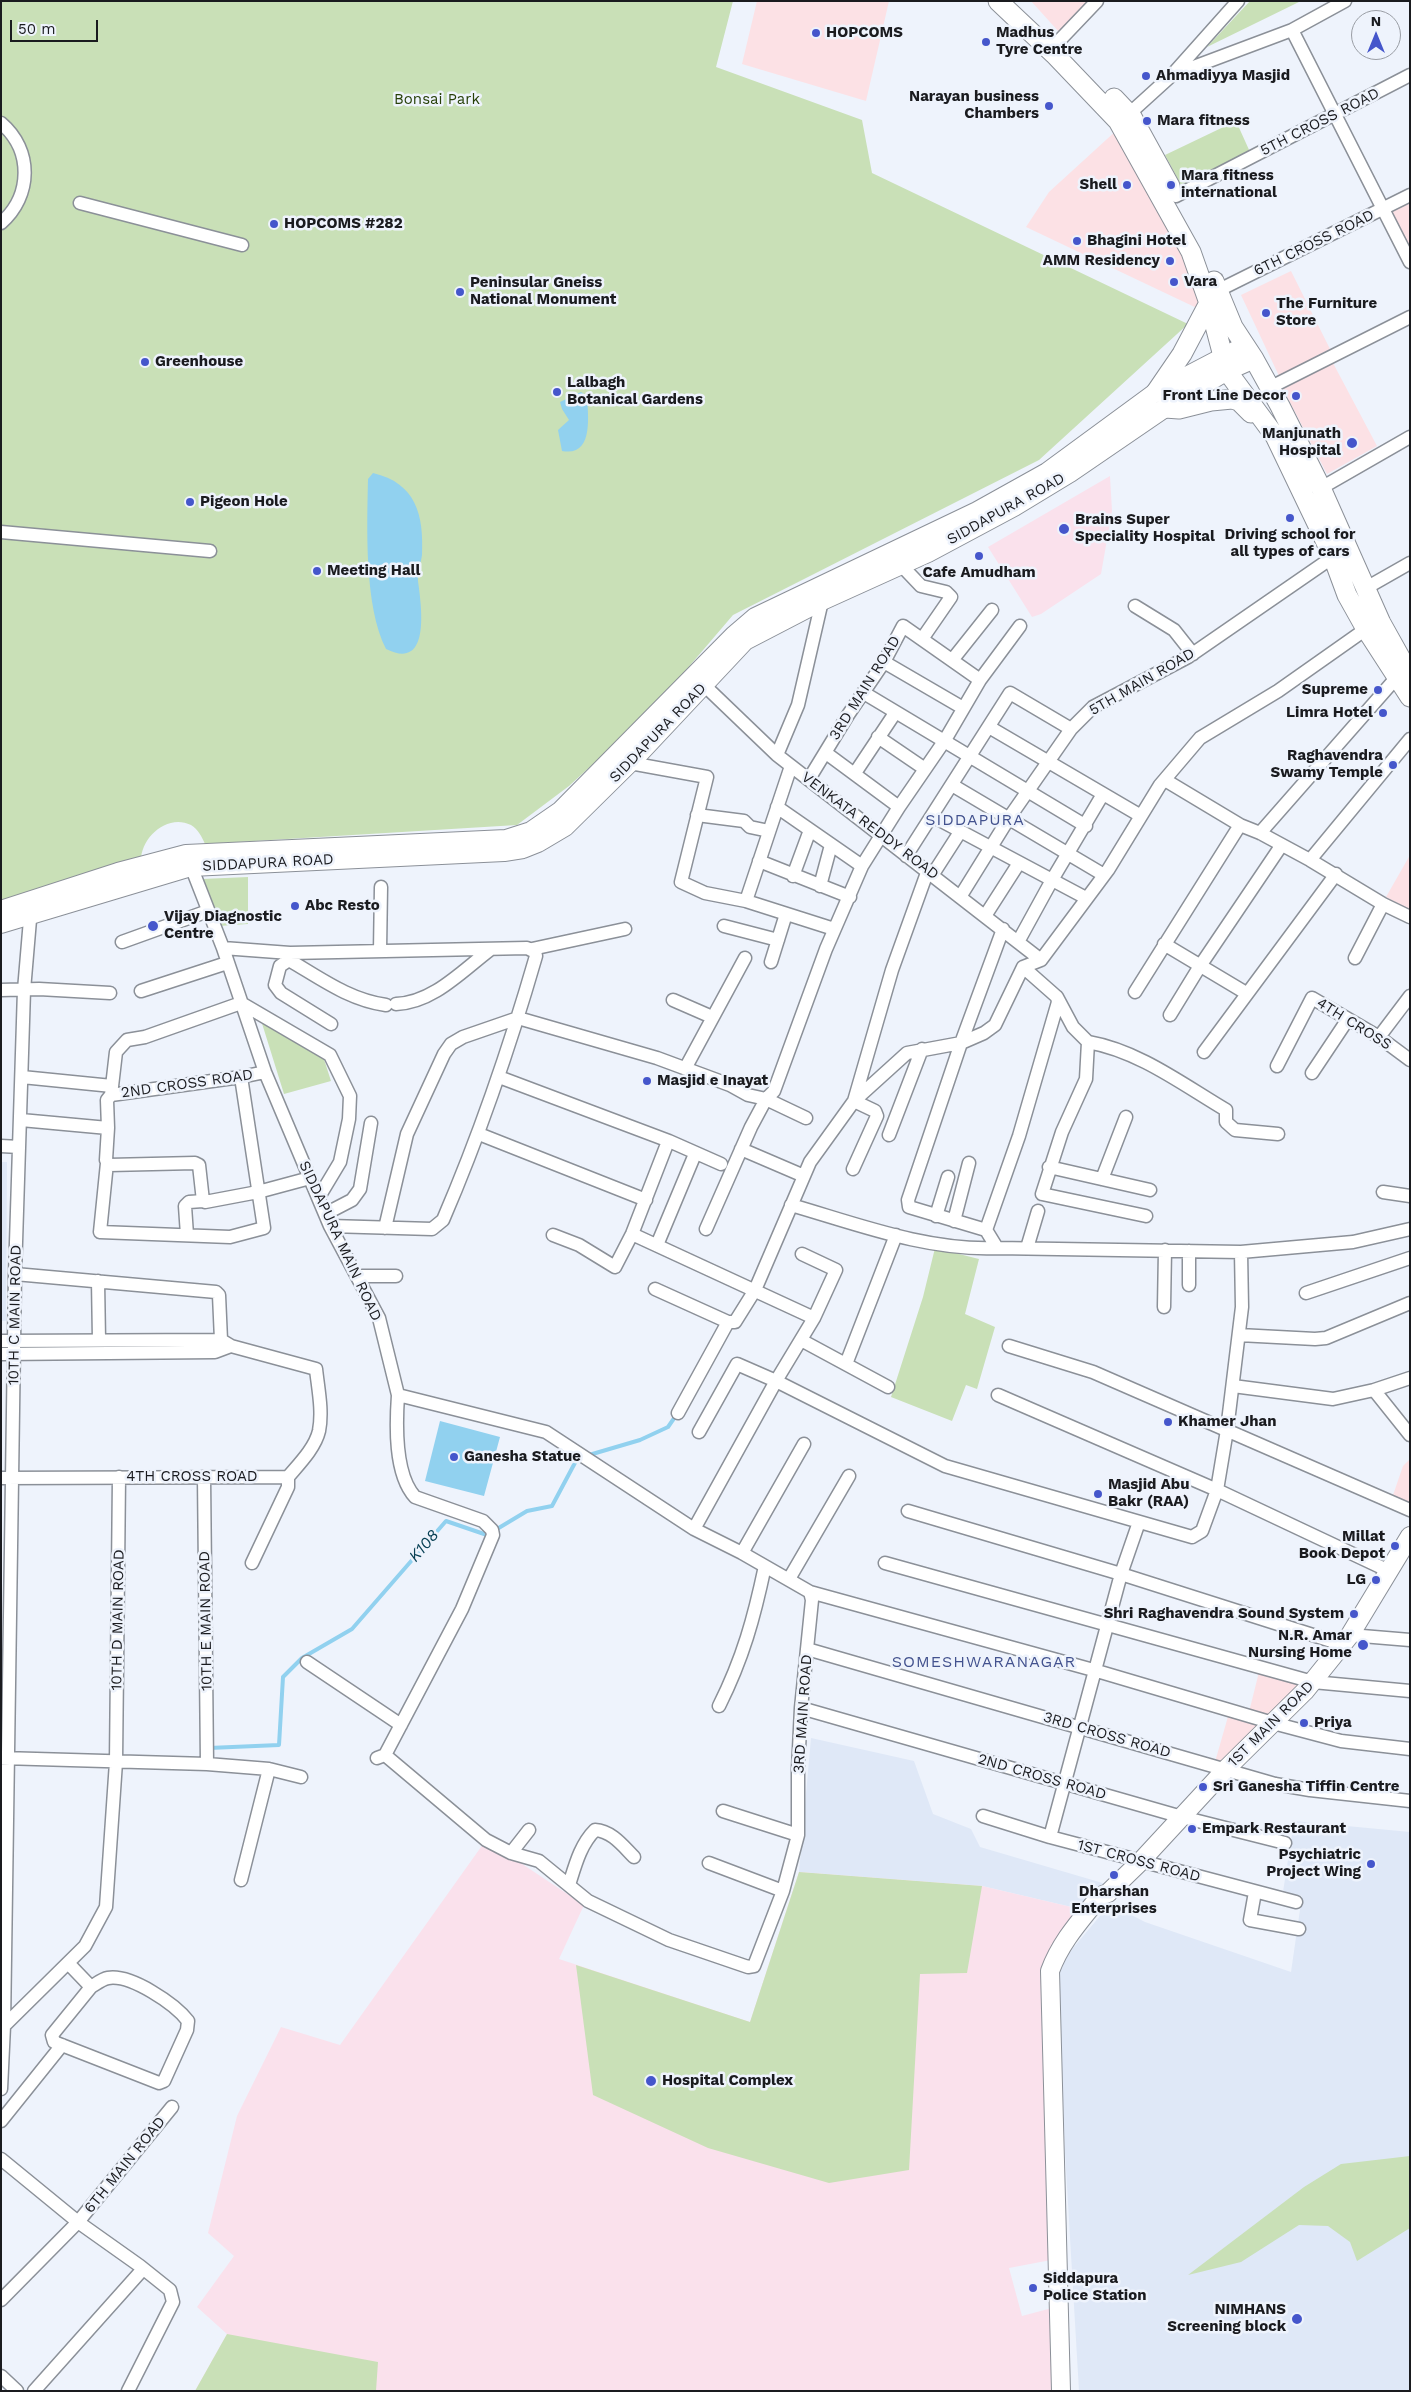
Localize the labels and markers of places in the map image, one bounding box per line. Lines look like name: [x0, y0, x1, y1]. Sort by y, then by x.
place label: HOPCOMS: [826, 24, 903, 42]
place label: Madhus Tyre Centre: [996, 24, 1082, 59]
marker: HOPCOMS: [810, 27, 822, 39]
marker: Madhus Tyre Centre: [980, 36, 992, 48]
place label: Ahmadiyya Masjid: [1156, 67, 1290, 85]
marker: Ahmadiyya Masjid: [1140, 70, 1152, 82]
place label: Narayan business Chambers: [909, 88, 1039, 123]
marker: Narayan business Chambers: [1043, 100, 1055, 112]
place label: Mara fitness: [1157, 112, 1250, 130]
marker: Mara fitness: [1141, 115, 1153, 127]
place label: Mara fitness international: [1181, 167, 1277, 202]
place label: Shell: [1080, 176, 1117, 194]
marker: Shell: [1121, 179, 1133, 191]
marker: Mara fitness international: [1165, 179, 1177, 191]
place label: HOPCOMS #282: [284, 215, 403, 233]
marker: HOPCOMS #282: [268, 218, 280, 230]
place label: Bhagini Hotel: [1087, 232, 1186, 250]
marker: Bhagini Hotel: [1071, 235, 1083, 247]
place label: AMM Residency: [1043, 252, 1160, 270]
marker: AMM Residency: [1164, 255, 1176, 267]
place label: Vara: [1184, 273, 1217, 291]
place label: Peninsular Gneiss National Monument: [470, 274, 616, 309]
marker: Vara: [1168, 276, 1180, 288]
marker: Peninsular Gneiss National Monument: [454, 286, 466, 298]
place label: The Furniture Store: [1276, 295, 1377, 330]
marker: The Furniture Store: [1260, 307, 1272, 319]
place label: Greenhouse: [155, 353, 243, 371]
marker: Greenhouse: [139, 356, 151, 368]
place label: Lalbagh Botanical Gardens: [567, 374, 703, 409]
marker: Lalbagh Botanical Gardens: [551, 386, 563, 398]
place label: Front Line Decor: [1163, 387, 1286, 405]
marker: Front Line Decor: [1290, 390, 1302, 402]
place label: Manjunath Hospital: [1262, 425, 1341, 460]
marker: Manjunath Hospital: [1345, 436, 1359, 450]
place label: Pigeon Hole: [200, 493, 288, 511]
marker: Pigeon Hole: [184, 496, 196, 508]
place label: Brains Super Speciality Hospital: [1075, 511, 1215, 546]
marker: Driving school for all types of cars: [1284, 512, 1296, 524]
marker: Brains Super Speciality Hospital: [1057, 522, 1071, 536]
place label: Driving school for all types of cars: [1225, 526, 1355, 561]
marker: Cafe Amudham: [973, 550, 985, 562]
place label: Meeting Hall: [327, 562, 420, 580]
place label: Cafe Amudham: [922, 564, 1036, 582]
marker: Meeting Hall: [311, 565, 323, 577]
place label: Supreme: [1302, 681, 1368, 699]
marker: Supreme: [1372, 684, 1384, 696]
place label: Limra Hotel: [1286, 704, 1373, 722]
marker: Limra Hotel: [1377, 707, 1389, 719]
place label: Raghavendra Swamy Temple: [1270, 747, 1383, 782]
marker: Raghavendra Swamy Temple: [1387, 759, 1399, 771]
place label: Abc Resto: [305, 897, 380, 915]
marker: Abc Resto: [289, 900, 301, 912]
place label: Vijay Diagnostic Centre: [164, 908, 282, 943]
marker: Vijay Diagnostic Centre: [146, 919, 160, 933]
place label: Masjid e Inayat: [657, 1072, 768, 1090]
marker: Masjid e Inayat: [641, 1075, 653, 1087]
place label: Khamer Jhan: [1178, 1413, 1276, 1431]
marker: Khamer Jhan: [1162, 1416, 1174, 1428]
place label: Ganesha Statue: [464, 1448, 581, 1466]
marker: Ganesha Statue: [448, 1451, 460, 1463]
place label: Masjid Abu Bakr (RAA): [1108, 1476, 1190, 1511]
marker: Masjid Abu Bakr (RAA): [1092, 1488, 1104, 1500]
place label: Millat Book Depot: [1299, 1528, 1385, 1563]
marker: Millat Book Depot: [1389, 1540, 1401, 1552]
place label: LG: [1346, 1571, 1366, 1589]
marker: LG: [1370, 1574, 1382, 1586]
place label: Shri Raghavendra Sound System: [1104, 1605, 1344, 1623]
marker: Shri Raghavendra Sound System: [1348, 1608, 1360, 1620]
place label: N.R. Amar Nursing Home: [1248, 1627, 1352, 1662]
marker: N.R. Amar Nursing Home: [1356, 1638, 1370, 1652]
place label: Priya: [1314, 1714, 1352, 1732]
marker: Priya: [1298, 1717, 1310, 1729]
place label: Sri Ganesha Tiffin Centre: [1213, 1778, 1399, 1796]
marker: Sri Ganesha Tiffin Centre: [1197, 1781, 1209, 1793]
place label: Empark Restaurant: [1202, 1820, 1346, 1838]
marker: Empark Restaurant: [1186, 1823, 1198, 1835]
place label: Psychiatric Project Wing: [1266, 1846, 1361, 1881]
marker: Psychiatric Project Wing: [1365, 1858, 1377, 1870]
marker: Dharshan Enterprises: [1108, 1869, 1120, 1881]
place label: Dharshan Enterprises: [1071, 1883, 1157, 1918]
place label: Hospital Complex: [662, 2072, 793, 2090]
marker: Hospital Complex: [644, 2074, 658, 2088]
place label: Siddapura Police Station: [1043, 2270, 1146, 2305]
marker: Siddapura Police Station: [1027, 2282, 1039, 2294]
place label: NIMHANS Screening block: [1167, 2301, 1286, 2336]
marker: NIMHANS Screening block: [1290, 2312, 1304, 2326]

